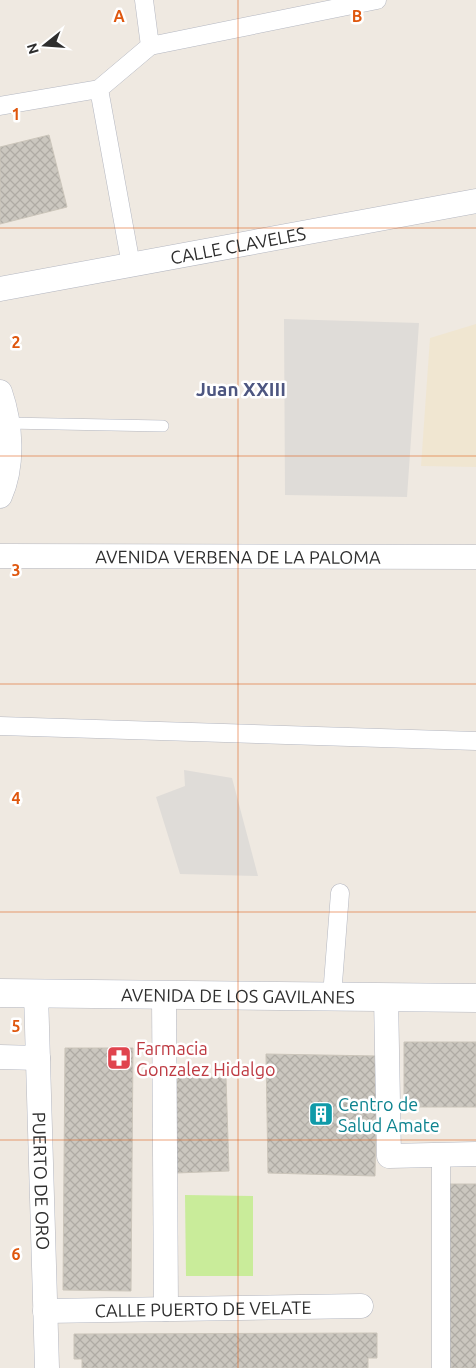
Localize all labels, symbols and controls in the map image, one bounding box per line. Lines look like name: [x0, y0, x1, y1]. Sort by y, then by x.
text: A: [113, 7, 125, 25]
text: B: [352, 7, 362, 25]
north arrow: [20, 20, 70, 70]
text: N: [23, 41, 42, 56]
text: 1: [11, 105, 21, 123]
street label: CALLE CLAVELES: [169, 223, 307, 267]
text: 2: [11, 333, 21, 351]
district label: Juan XXIII: [196, 378, 286, 400]
street label: AVENIDA VERBENA DE LA PALOMA: [95, 546, 381, 567]
text: 3: [11, 561, 21, 579]
text: 4: [11, 789, 21, 807]
street label: AVENIDA DE LOS GAVILANES: [121, 984, 355, 1007]
text: 5: [11, 1017, 21, 1035]
place label: Farmacia Gonzalez Hidalgo: [136, 1038, 276, 1079]
pharmacy icon: Farmacia Gonzalez Hidalgo: [106, 1045, 132, 1071]
place label: Centro de Salud Amate: [338, 1094, 440, 1135]
building icon: Centro de Salud Amate: [308, 1101, 334, 1127]
street label: PUERTO DE ORO: [29, 1112, 54, 1250]
text: 6: [11, 1245, 21, 1263]
street label: CALLE PUERTO DE VELATE: [94, 1297, 312, 1320]

